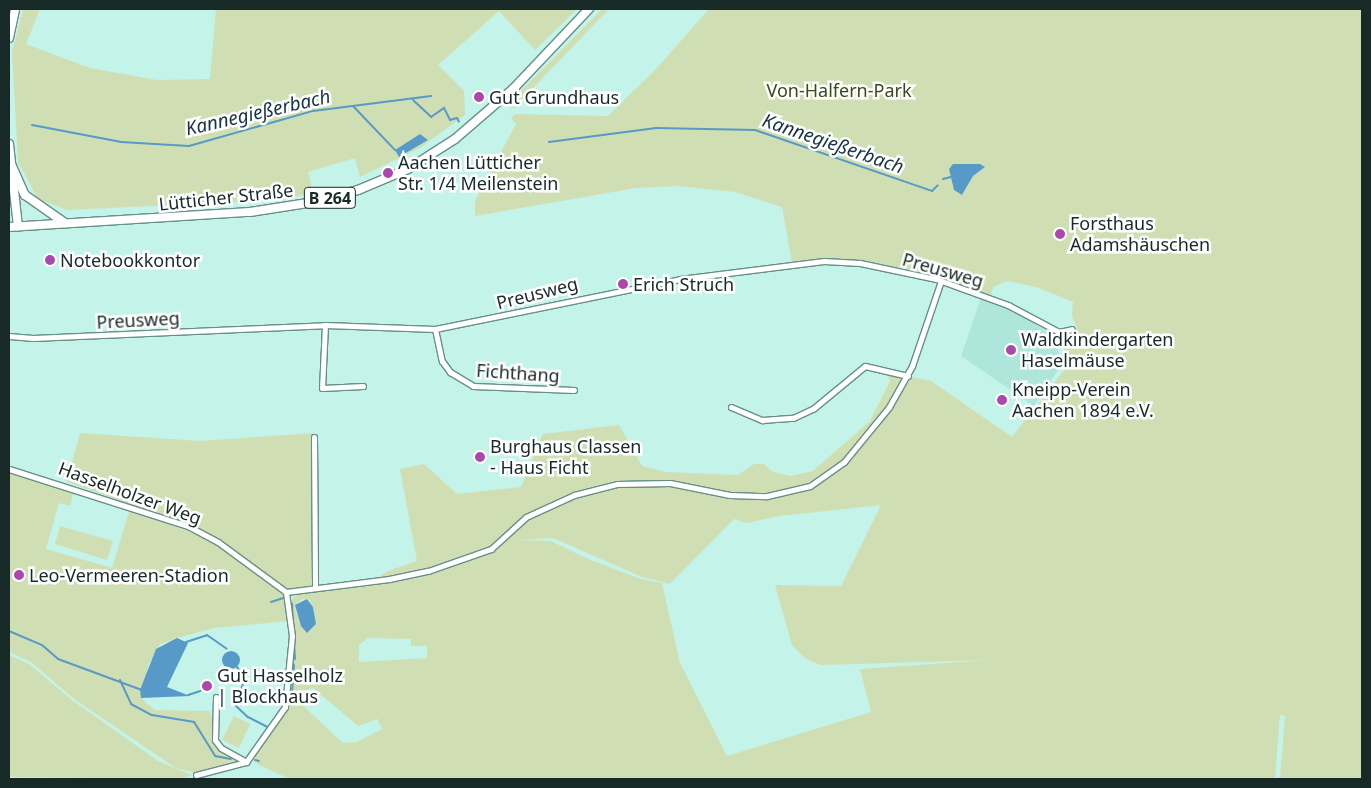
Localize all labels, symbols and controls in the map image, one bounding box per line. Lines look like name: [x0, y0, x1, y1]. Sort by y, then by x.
park label: Von-Halfern-Park: [766, 79, 912, 101]
water label: Kannegießerbach: [183, 85, 333, 141]
place label: Gut Grundhaus: [489, 86, 619, 108]
marker: Gut Grundhaus: [473, 91, 485, 103]
water label: Kannegießerbach: [759, 109, 907, 179]
place label: Aachen Lütticher Str. 1/4 Meilenstein: [398, 152, 558, 194]
marker: Aachen Lütticher Str. 1/4 Meilenstein: [382, 167, 394, 179]
street label: Lütticher Straße: [158, 179, 294, 215]
road number: B 264: [304, 184, 356, 212]
place label: Forsthaus Adamshäuschen: [1070, 213, 1210, 255]
marker: Forsthaus Adamshäuschen: [1054, 228, 1066, 240]
street label: Preusweg: [900, 248, 986, 292]
place label: Notebookkontor: [60, 249, 200, 271]
marker: Notebookkontor: [44, 254, 56, 266]
street label: Preusweg: [494, 272, 580, 314]
place label: Erich Struch: [633, 273, 734, 295]
marker: Erich Struch: [617, 278, 629, 290]
street label: Preusweg: [96, 307, 180, 333]
place label: Waldkindergarten Haselmäuse: [1021, 329, 1173, 372]
marker: Waldkindergarten Haselmäuse: [1005, 344, 1017, 356]
street label: Fichthang: [476, 359, 560, 387]
place label: Kneipp-Verein Aachen 1894 e.V.: [1012, 379, 1154, 422]
marker: Kneipp-Verein Aachen 1894 e.V.: [996, 394, 1008, 406]
place label: Burghaus Classen - Haus Ficht: [490, 436, 641, 478]
marker: Burghaus Classen - Haus Ficht: [474, 451, 486, 463]
street label: Hasselholzer Weg: [56, 457, 204, 529]
place label: Leo-Vermeeren-Stadion: [29, 564, 229, 586]
marker: Leo-Vermeeren-Stadion: [13, 569, 25, 581]
place label: Gut Hasselholz | Blockhaus: [217, 665, 343, 708]
marker: Gut Hasselholz | Blockhaus: [201, 680, 213, 692]

